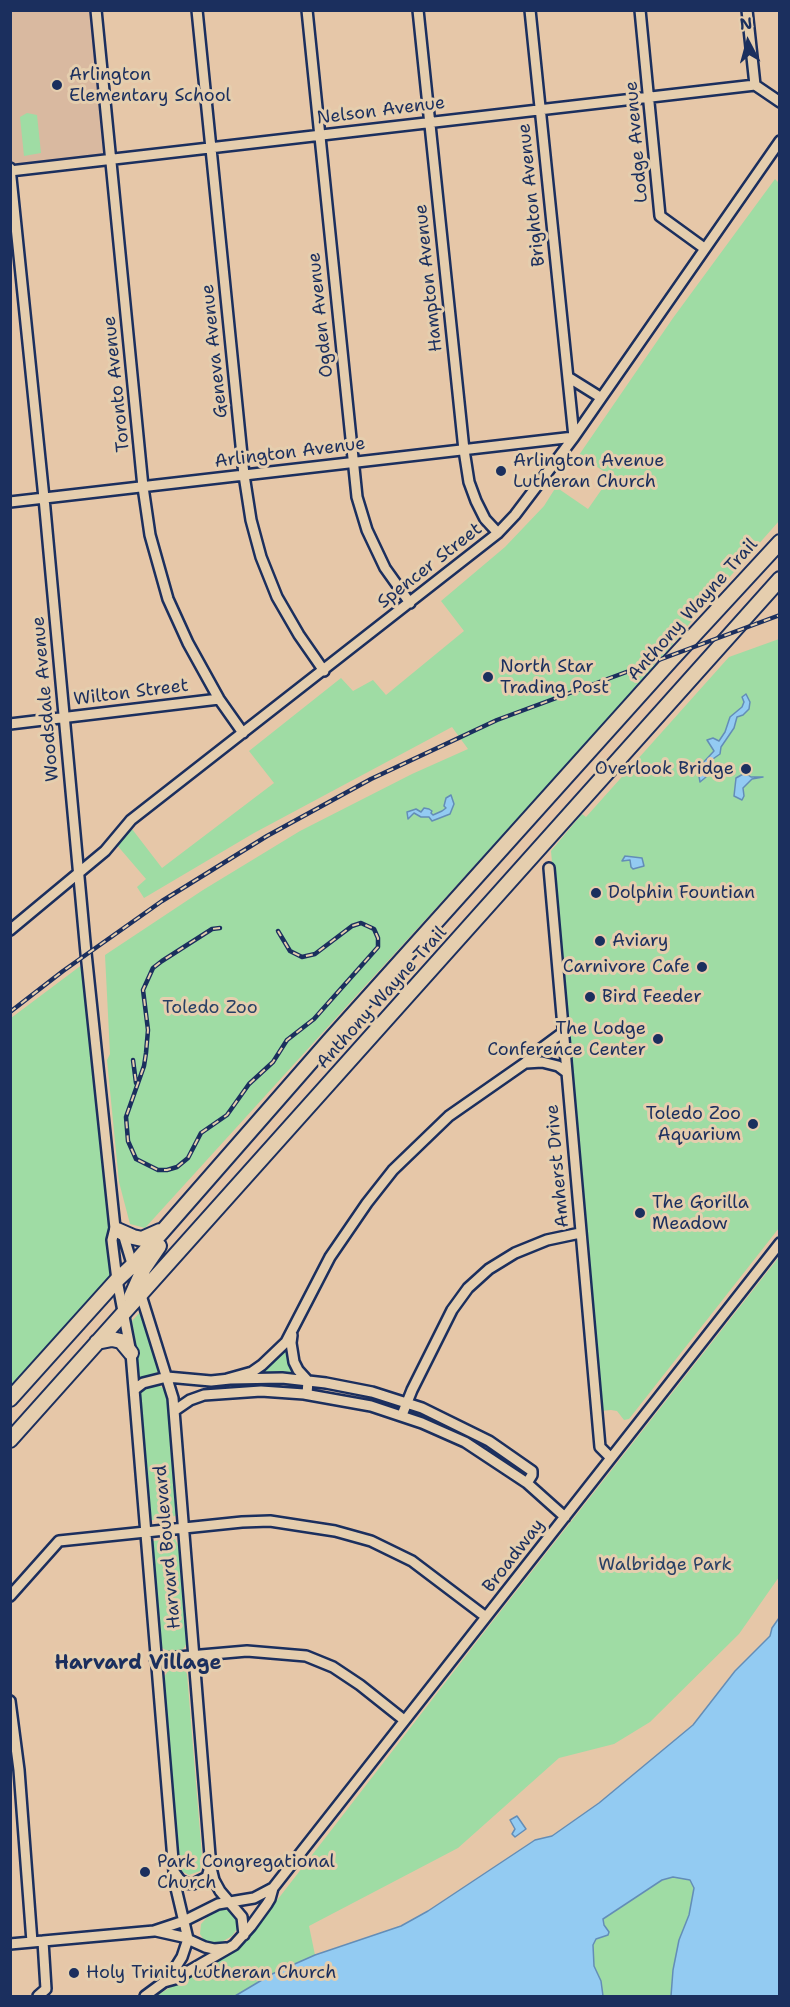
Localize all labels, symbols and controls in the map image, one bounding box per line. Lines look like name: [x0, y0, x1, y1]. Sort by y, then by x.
north arrow: [718, 12, 778, 72]
text: N: [739, 12, 753, 35]
place label: Arlington Elementary School: [69, 64, 231, 106]
marker: Arlington Elementary School: [50, 78, 64, 92]
street label: Lodge Avenue: [621, 80, 653, 204]
street label: Nelson Avenue: [316, 92, 446, 130]
street label: Brighton Avenue: [514, 122, 550, 268]
street label: Hampton Avenue: [411, 203, 447, 353]
street label: Ogden Avenue: [304, 251, 338, 379]
street label: Geneva Avenue: [197, 283, 233, 419]
street label: Toronto Avenue: [99, 315, 135, 453]
street label: Arlington Avenue: [213, 433, 367, 473]
place label: Arlington Avenue Lutheran Church: [513, 450, 665, 492]
marker: Arlington Avenue Lutheran Church: [494, 464, 508, 478]
street label: Spencer Street: [373, 518, 487, 614]
street label: Anthony Wayne Trail: [623, 534, 763, 686]
street label: Woodsdale Avenue: [28, 615, 64, 783]
place label: North Star Trading Post: [500, 656, 609, 698]
marker: North Star Trading Post: [481, 670, 495, 684]
street label: Wilton Street: [72, 675, 190, 711]
place label: Overlook Bridge: [595, 758, 734, 780]
marker: Overlook Bridge: [739, 762, 753, 776]
place label: Dolphin Fountian: [608, 882, 755, 904]
marker: Dolphin Fountian: [589, 886, 603, 900]
street label: Anthony Wayne Trail: [312, 922, 452, 1074]
place label: Aviary: [612, 930, 668, 952]
marker: Aviary: [593, 934, 607, 948]
place label: Carnivore Cafe: [563, 956, 690, 978]
marker: Carnivore Cafe: [695, 960, 709, 974]
place label: Bird Feeder: [602, 986, 702, 1008]
marker: Bird Feeder: [583, 990, 597, 1004]
park label: Toledo Zoo: [162, 997, 258, 1019]
place label: The Lodge Conference Center: [487, 1018, 646, 1060]
marker: The Lodge Conference Center: [651, 1032, 665, 1046]
street label: Amherst Drive: [542, 1103, 574, 1229]
place label: Toledo Zoo Aquarium: [646, 1103, 741, 1146]
marker: Toledo Zoo Aquarium: [746, 1117, 760, 1131]
place label: The Gorilla Meadow: [652, 1192, 749, 1234]
marker: The Gorilla Meadow: [633, 1206, 647, 1220]
street label: Harvard Boulevard: [150, 1464, 186, 1630]
street label: Broadway: [478, 1515, 550, 1597]
park label: Walbridge Park: [598, 1554, 732, 1576]
district label: Harvard Village: [55, 1652, 221, 1676]
place label: Park Congregational Church: [157, 1851, 335, 1894]
marker: Park Congregational Church: [138, 1865, 152, 1879]
place label: Holy Trinity Lutheran Church: [86, 1962, 336, 1984]
marker: Holy Trinity Lutheran Church: [67, 1966, 81, 1980]

